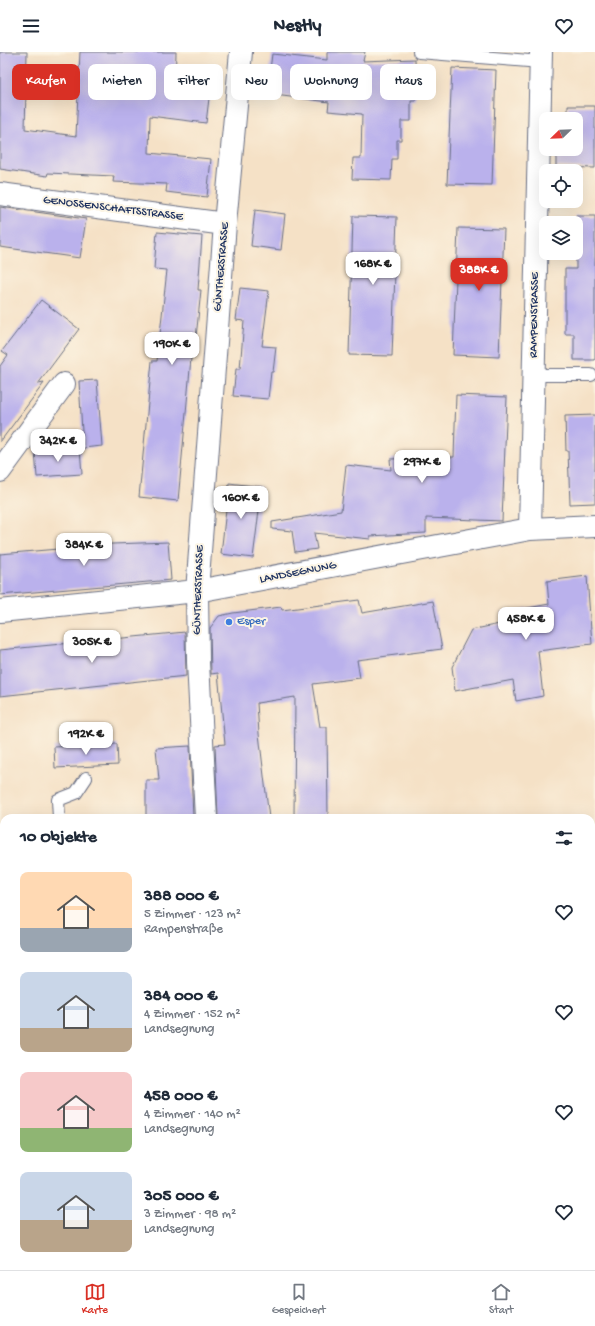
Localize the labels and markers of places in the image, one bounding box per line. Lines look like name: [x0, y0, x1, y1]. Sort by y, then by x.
pin: 168K €: [340, 252, 406, 286]
pin: 388K €: [446, 258, 512, 292]
pin: 190K €: [139, 332, 205, 366]
pin: 342K €: [25, 429, 91, 463]
pin: 297K €: [389, 450, 455, 484]
pin: 160K €: [208, 486, 274, 520]
pin: 384K €: [51, 533, 117, 567]
pin: 458K €: [493, 607, 559, 641]
place label: Esper: [237, 615, 267, 629]
marker: Esper: [224, 617, 234, 627]
pin: 305K €: [59, 630, 125, 664]
pin: 192K €: [53, 722, 119, 756]

